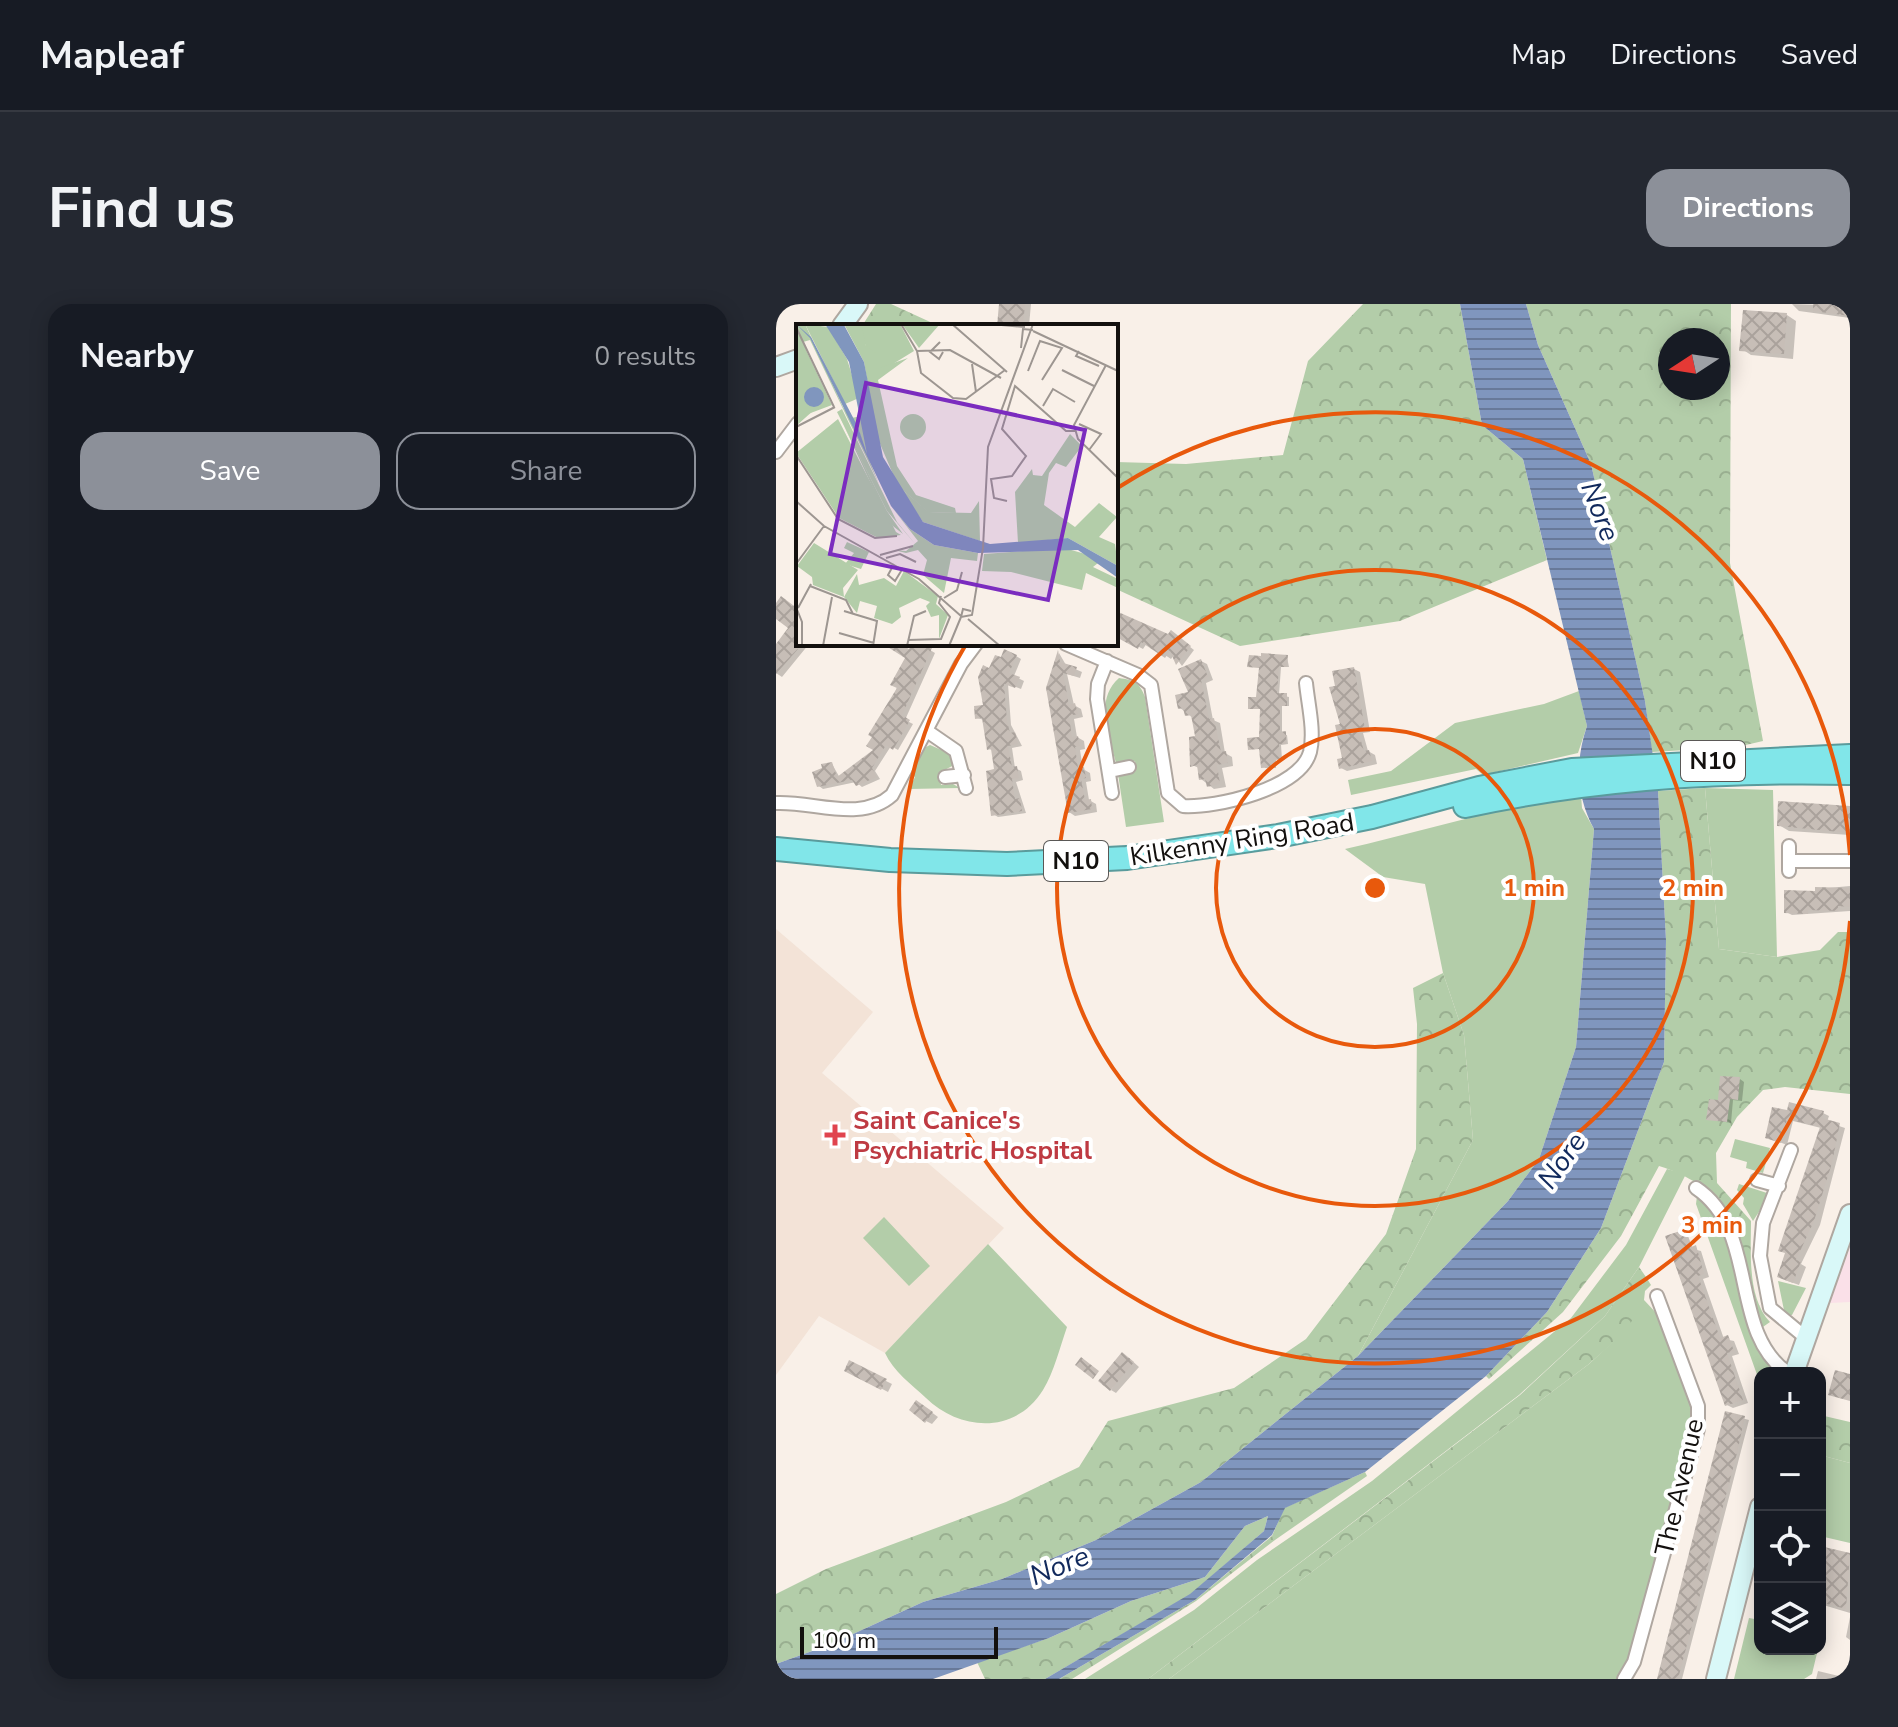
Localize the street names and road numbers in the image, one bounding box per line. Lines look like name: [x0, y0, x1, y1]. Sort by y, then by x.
road number: N10: [1681, 741, 1745, 781]
street label: Kilkenny Ring Road: [1127, 804, 1357, 874]
road number: N10: [1044, 841, 1108, 881]
street label: The Avenue: [1647, 1415, 1712, 1559]

